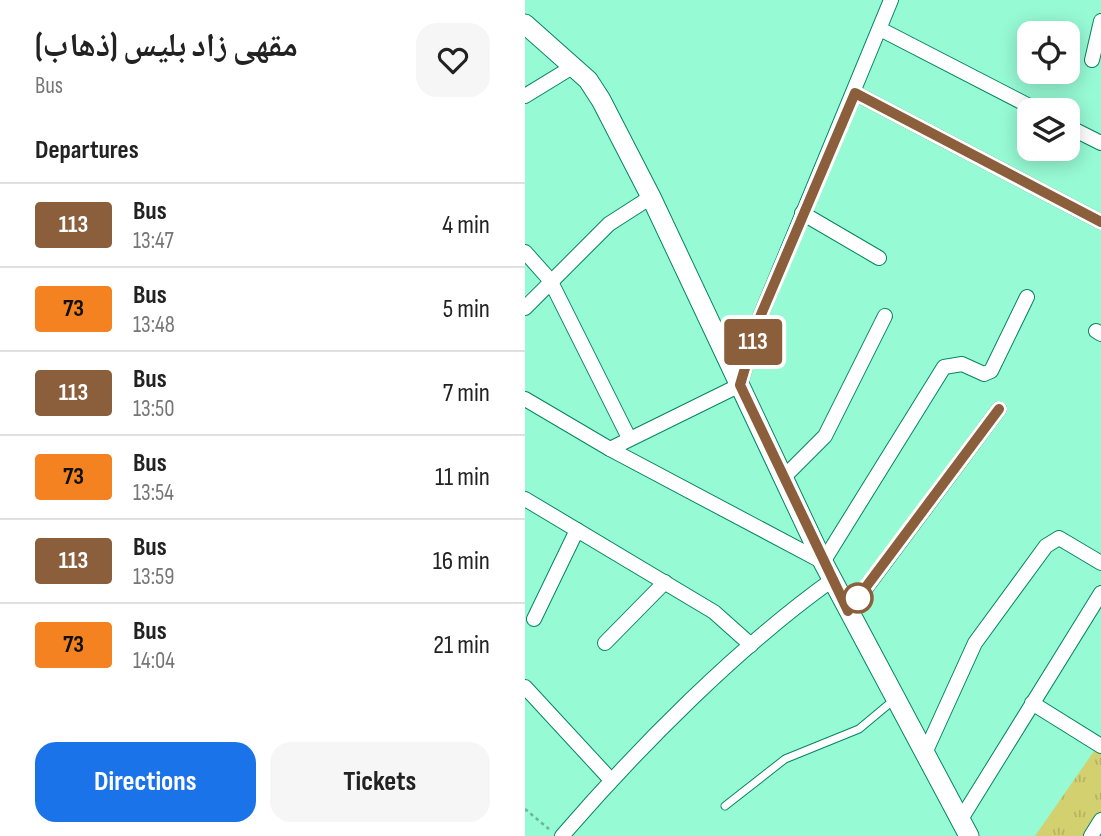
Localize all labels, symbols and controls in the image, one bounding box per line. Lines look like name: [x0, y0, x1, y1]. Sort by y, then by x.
map controls: [1017, 21, 1080, 161]
button: locate: [1017, 21, 1080, 84]
button: heart: [416, 23, 490, 97]
text: مقهى زاد بليس (ذهاب): [35, 26, 298, 66]
text: Bus: [35, 72, 63, 100]
button: layers: [1017, 98, 1080, 161]
text: Departures: [35, 135, 139, 166]
text: Bus: [133, 196, 167, 227]
text: 113: [59, 210, 88, 239]
text: 4 min: [442, 210, 490, 241]
text: 13:47: [133, 227, 174, 255]
text: Bus: [133, 280, 167, 311]
text: 73: [63, 294, 84, 323]
text: 5 min: [443, 294, 490, 325]
text: 13:48: [133, 311, 175, 339]
line badge: 113: [713, 319, 793, 365]
text: 113: [738, 327, 768, 356]
text: Bus: [133, 364, 167, 395]
text: 113: [59, 378, 88, 407]
text: 7 min: [443, 378, 490, 409]
text: 13:50: [133, 395, 175, 423]
text: Bus: [133, 448, 167, 479]
text: 73: [63, 462, 84, 491]
text: 11 min: [435, 462, 490, 493]
text: 13:54: [133, 479, 174, 507]
text: Bus: [133, 532, 167, 563]
text: 113: [59, 546, 88, 575]
text: 16 min: [433, 546, 490, 577]
text: 13:59: [133, 563, 174, 591]
unlabelled marker: [843, 583, 873, 613]
text: Bus: [133, 616, 167, 647]
text: 73: [63, 630, 84, 659]
text: 21 min: [433, 630, 490, 661]
text: 14:04: [133, 647, 175, 675]
button: Directions: [35, 742, 256, 822]
button: Tickets: [270, 742, 490, 822]

